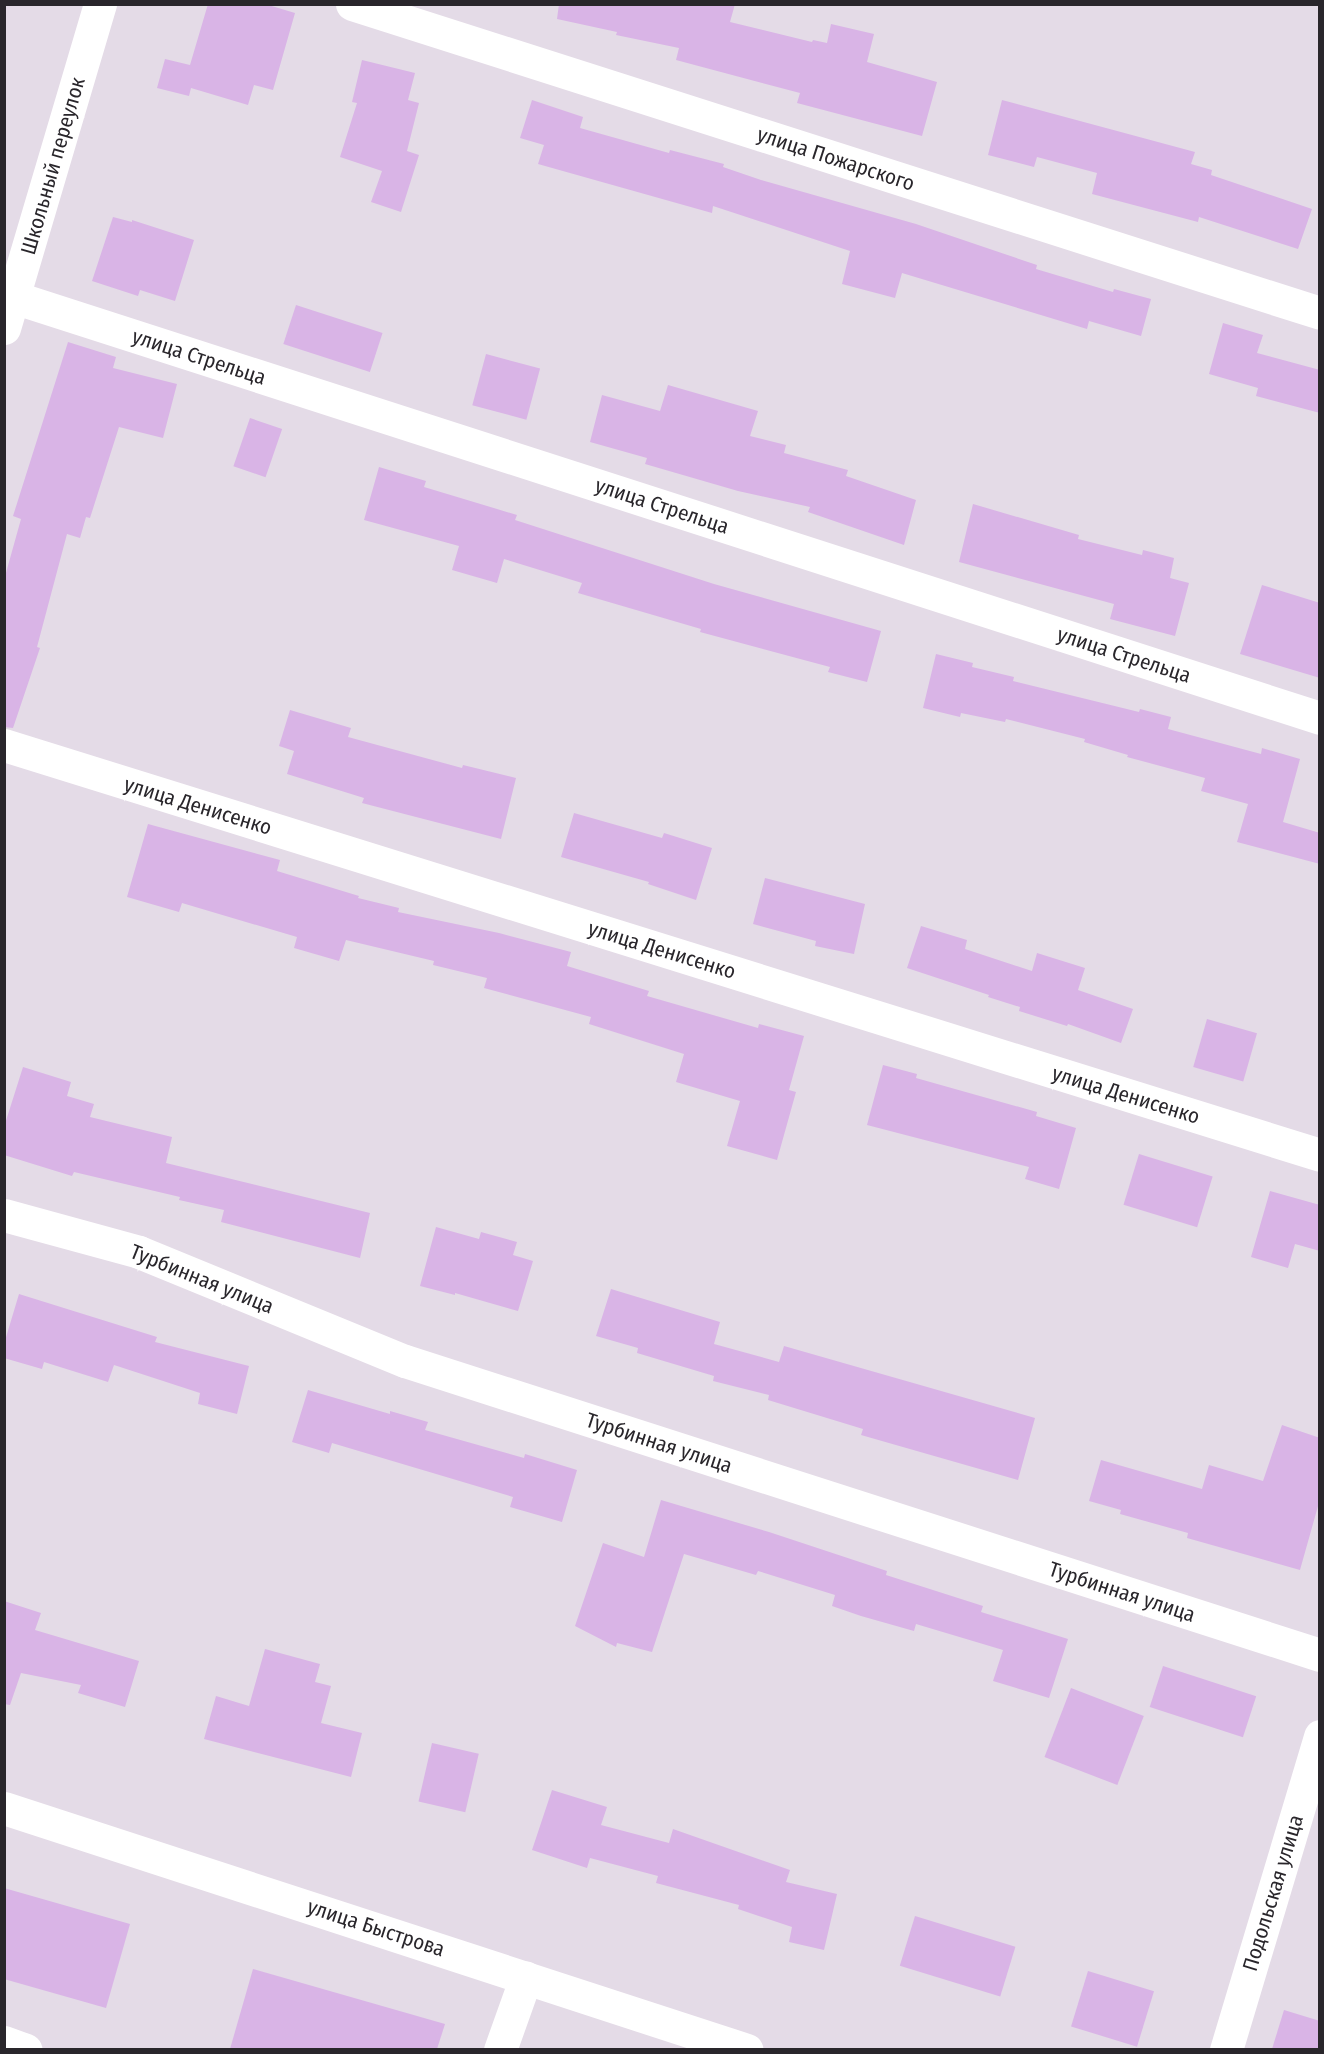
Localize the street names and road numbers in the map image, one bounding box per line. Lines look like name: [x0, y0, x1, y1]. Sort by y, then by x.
street label: Школьный переулок: [16, 74, 90, 258]
street label: улица Пожарского: [754, 122, 918, 196]
street label: улица Стрельца: [129, 324, 269, 390]
street label: улица Стрельца: [592, 473, 732, 539]
street label: улица Стрельца: [1054, 622, 1194, 688]
street label: улица Денисенко: [121, 772, 275, 840]
street label: улица Денисенко: [585, 916, 739, 984]
street label: улица Денисенко: [1049, 1061, 1203, 1129]
street label: Турбинная улица: [127, 1239, 277, 1319]
street label: Турбинная улица: [583, 1407, 735, 1479]
street label: Турбинная улица: [1046, 1556, 1198, 1628]
street label: Подольская улица: [1237, 1812, 1309, 1974]
street label: улица Быстрова: [304, 1894, 448, 1962]

